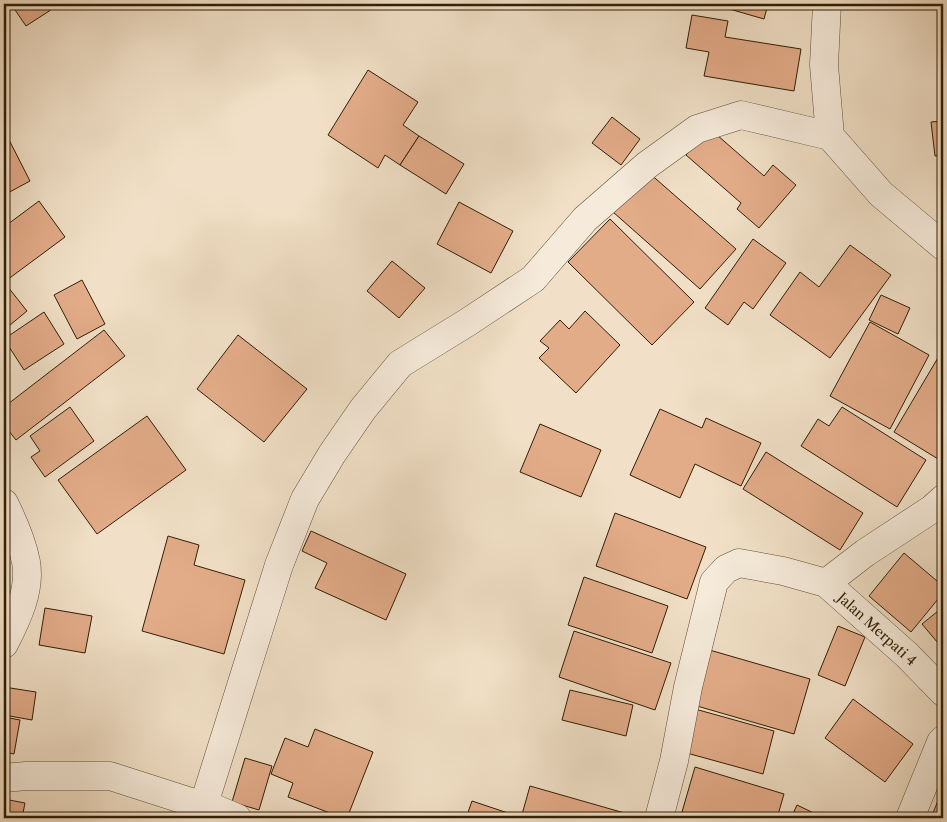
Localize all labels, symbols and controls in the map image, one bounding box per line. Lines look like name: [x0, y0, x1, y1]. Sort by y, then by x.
street label: Jalan Merpati 4: [832, 587, 920, 669]

